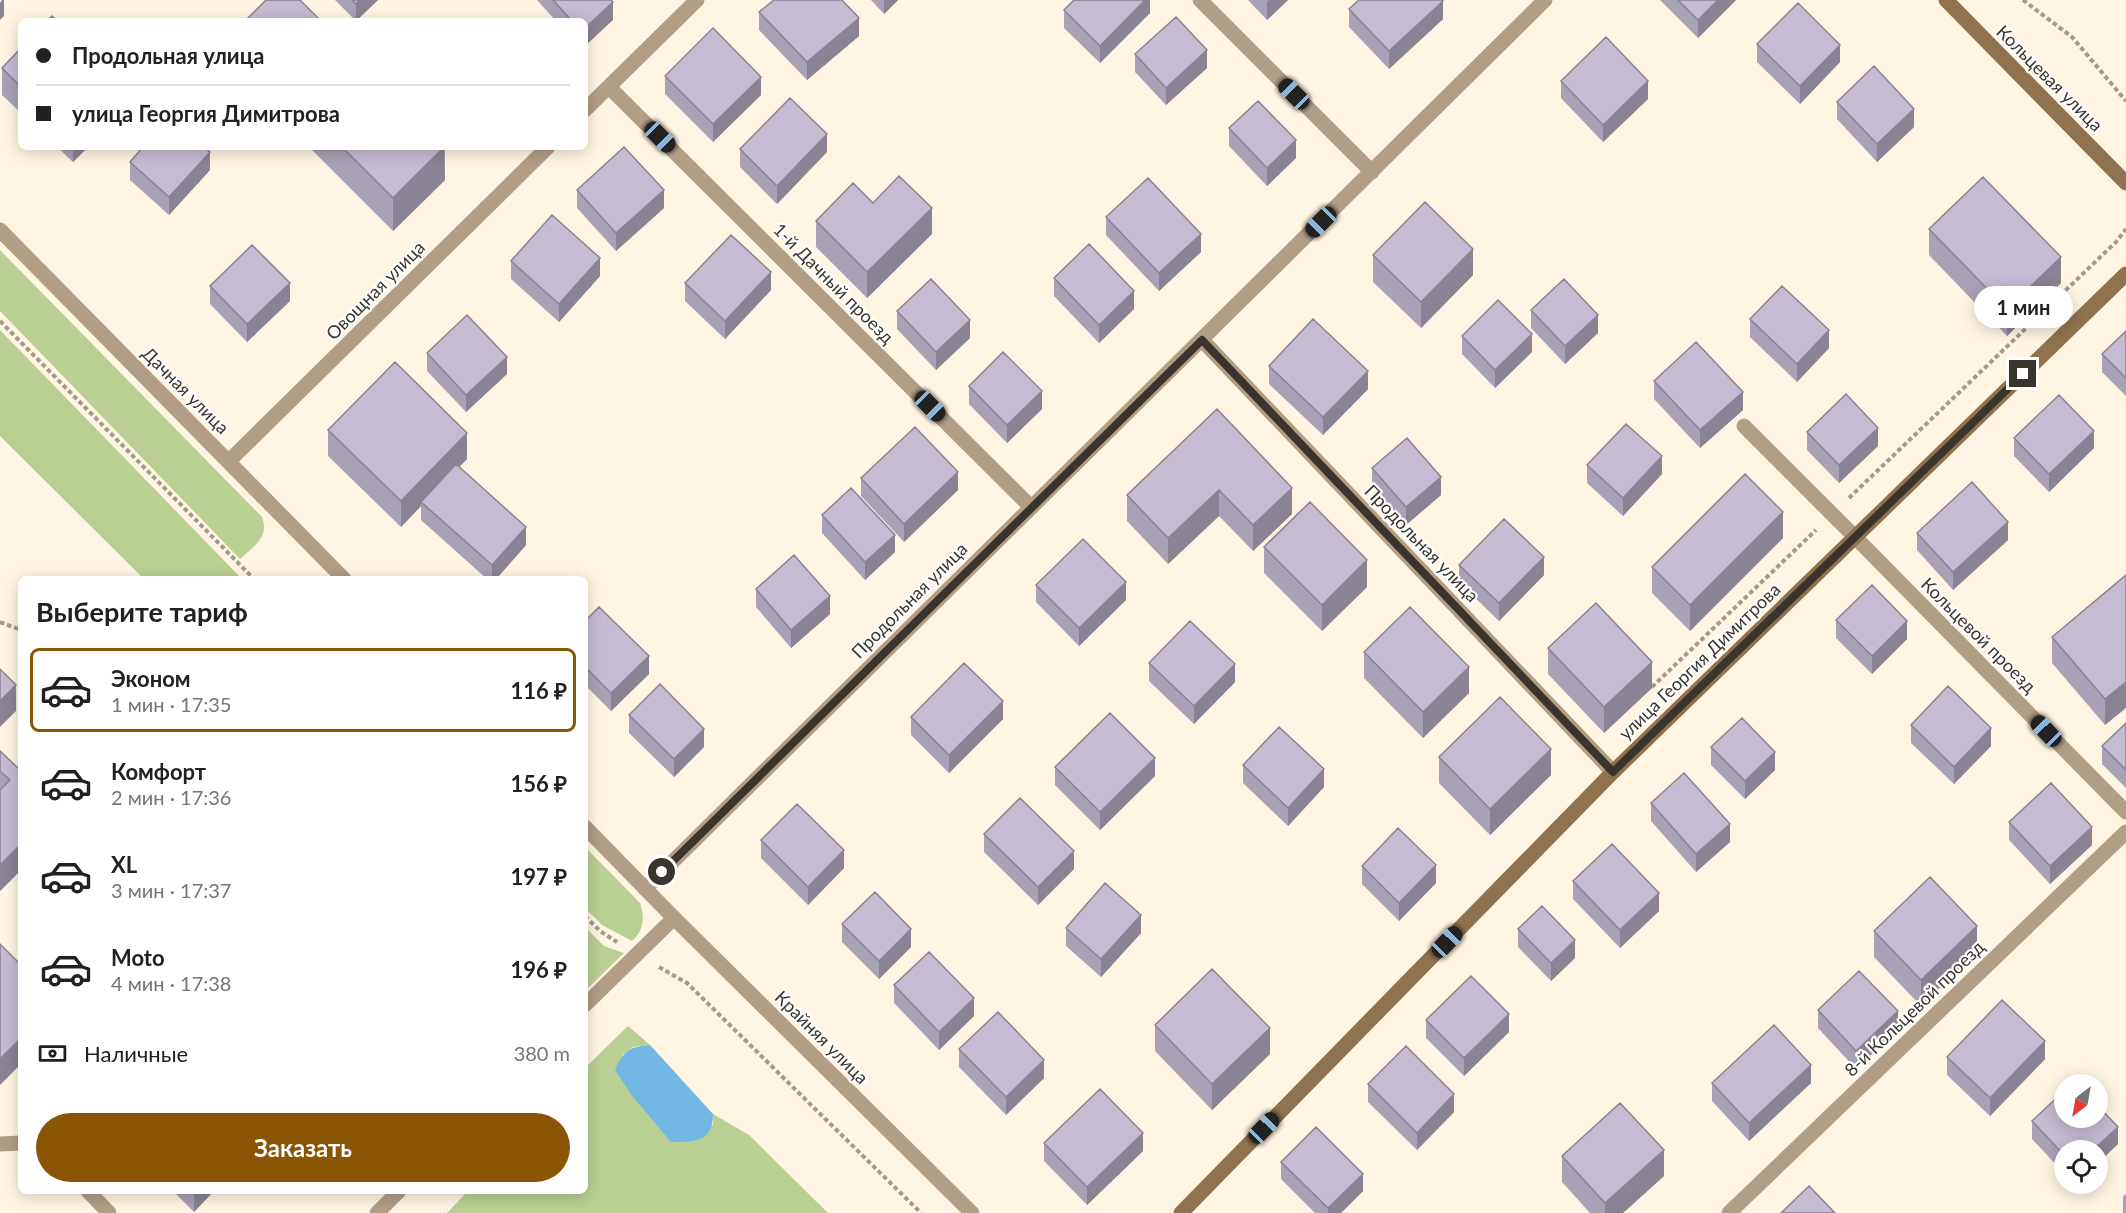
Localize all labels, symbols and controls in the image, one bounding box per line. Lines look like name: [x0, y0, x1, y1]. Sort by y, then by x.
street label: Кольцевая улица: [1992, 20, 2108, 136]
text: Продольная улица: [72, 42, 264, 69]
car: [1275, 75, 1313, 113]
text: улица Георгия Димитрова: [72, 100, 340, 127]
car: [641, 118, 679, 156]
car: [1302, 203, 1340, 241]
street label: 1-й Дачный проезд: [769, 218, 899, 348]
street label: Овощная улица: [321, 236, 429, 344]
callout: 1 мин: [1974, 287, 2072, 329]
text: 1 мин: [1997, 295, 2050, 319]
street label: Дачная улица: [138, 342, 234, 438]
route end: [2009, 360, 2036, 387]
car: [911, 387, 949, 425]
street label: Продольная улица: [1360, 480, 1484, 606]
street label: Продольная улица: [846, 537, 972, 663]
street label: Кольцевой проезд: [1917, 573, 2041, 697]
street label: улица Георгия Димитрова: [1614, 578, 1784, 744]
text: Выберите тариф: [36, 595, 248, 628]
icon: car: [39, 663, 93, 717]
text: Эконом: [111, 665, 191, 692]
text: 116 ₽: [511, 677, 567, 704]
text: 1 мин · 17:35: [111, 692, 231, 716]
car: [2027, 712, 2065, 750]
icon: car: [39, 756, 93, 810]
text: Комфорт: [111, 758, 206, 785]
text: 156 ₽: [511, 770, 567, 797]
text: 2 мин · 17:36: [111, 785, 231, 809]
icon: car: [39, 849, 93, 903]
text: XL: [111, 851, 137, 878]
route start: [648, 858, 675, 885]
text: 197 ₽: [511, 863, 567, 890]
text: 3 мин · 17:37: [111, 878, 231, 902]
car: [1428, 923, 1466, 961]
street label: 8-й Кольцевой проезд: [1839, 935, 1989, 1081]
icon: car: [39, 942, 93, 996]
text: Moto: [111, 944, 165, 971]
text: 196 ₽: [511, 956, 567, 983]
text: 4 мин · 17:38: [111, 971, 231, 995]
street label: Крайняя улица: [771, 986, 873, 1088]
icon: cash: [36, 1037, 69, 1070]
text: Наличные: [84, 1040, 188, 1067]
text: 380 m: [514, 1041, 570, 1065]
north arrow: [2054, 1074, 2108, 1128]
map controls: [2054, 1074, 2108, 1194]
car: [1245, 1109, 1283, 1147]
button: Заказать: [36, 1113, 570, 1182]
button: locate: [2054, 1140, 2108, 1194]

